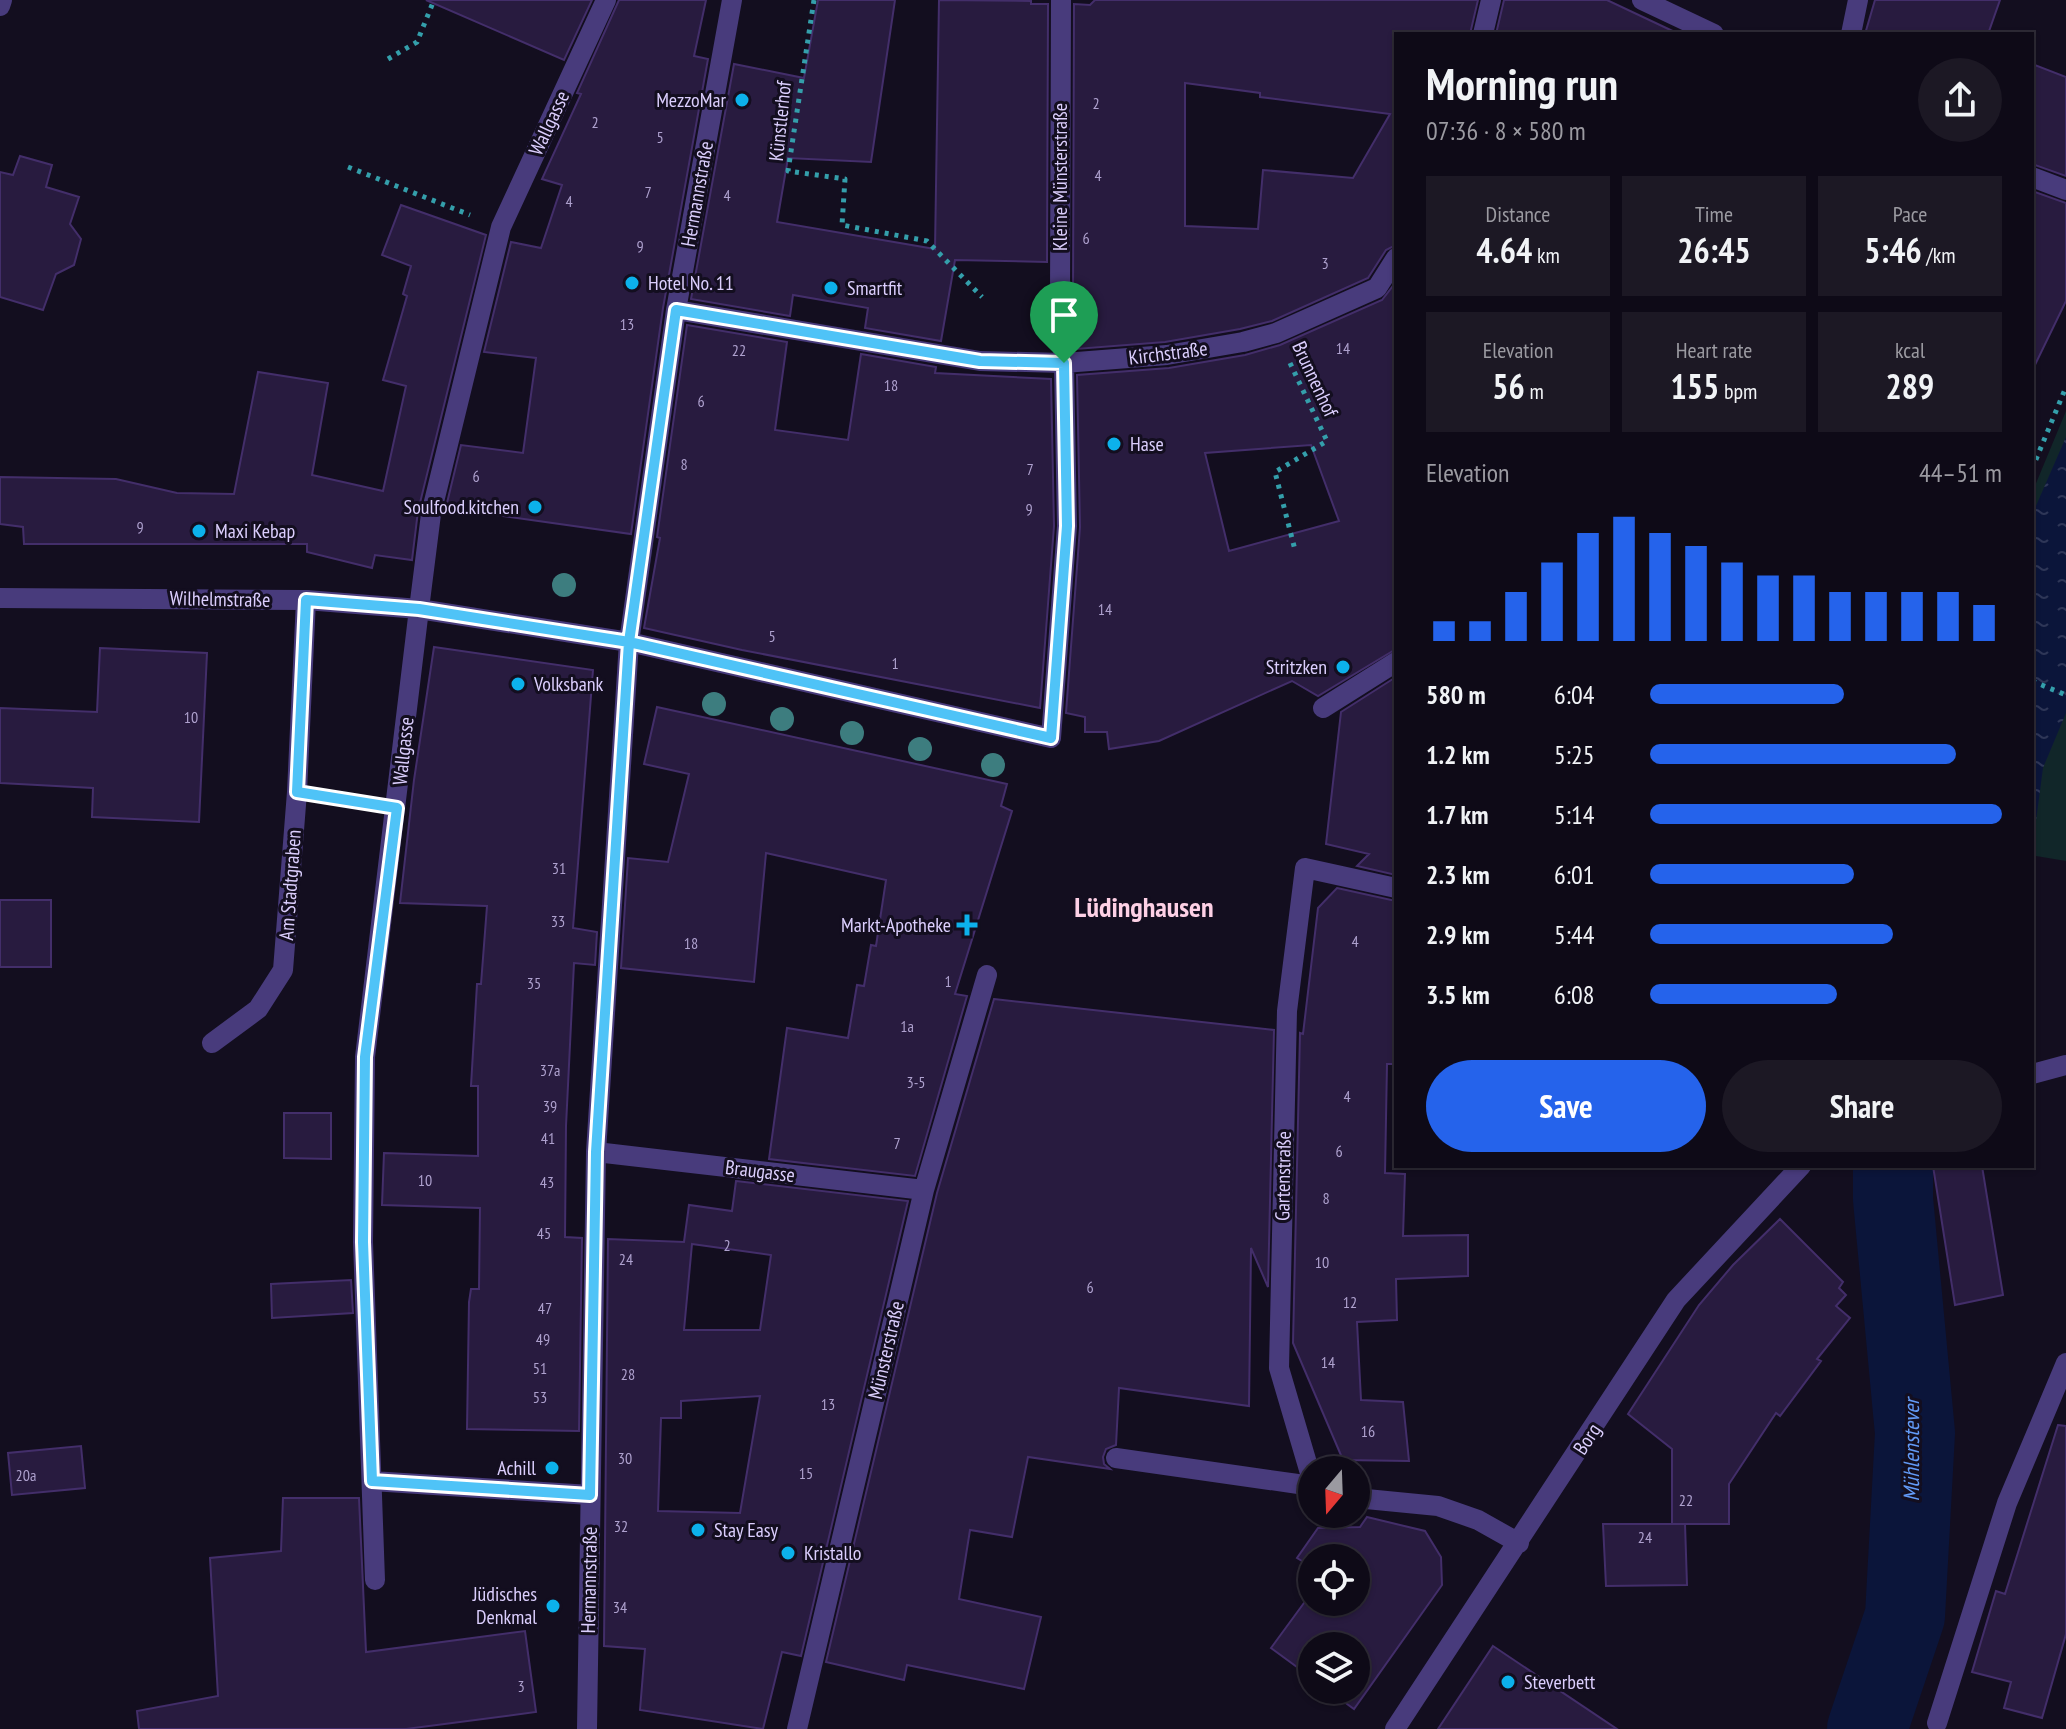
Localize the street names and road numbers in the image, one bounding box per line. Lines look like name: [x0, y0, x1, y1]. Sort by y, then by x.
street label: Künstlerhof: [763, 79, 797, 162]
street label: Wallgasse: [523, 86, 575, 160]
street label: Kleine Münsterstraße: [1047, 103, 1073, 251]
street label: Hermannstraße: [675, 139, 719, 249]
street label: Kirchstraße: [1127, 335, 1209, 371]
street label: Brunnenhof: [1286, 337, 1344, 422]
street label: Wilhelmstraße: [169, 585, 271, 613]
street label: Wallgasse: [386, 716, 420, 786]
street label: Am Stadtgraben: [273, 829, 307, 941]
street label: Gartenstraße: [1269, 1131, 1297, 1221]
street label: Braugasse: [724, 1154, 796, 1188]
street label: Münsterstraße: [862, 1298, 910, 1402]
street label: Borg: [1567, 1418, 1607, 1460]
street label: Hermannstraße: [575, 1526, 603, 1634]

